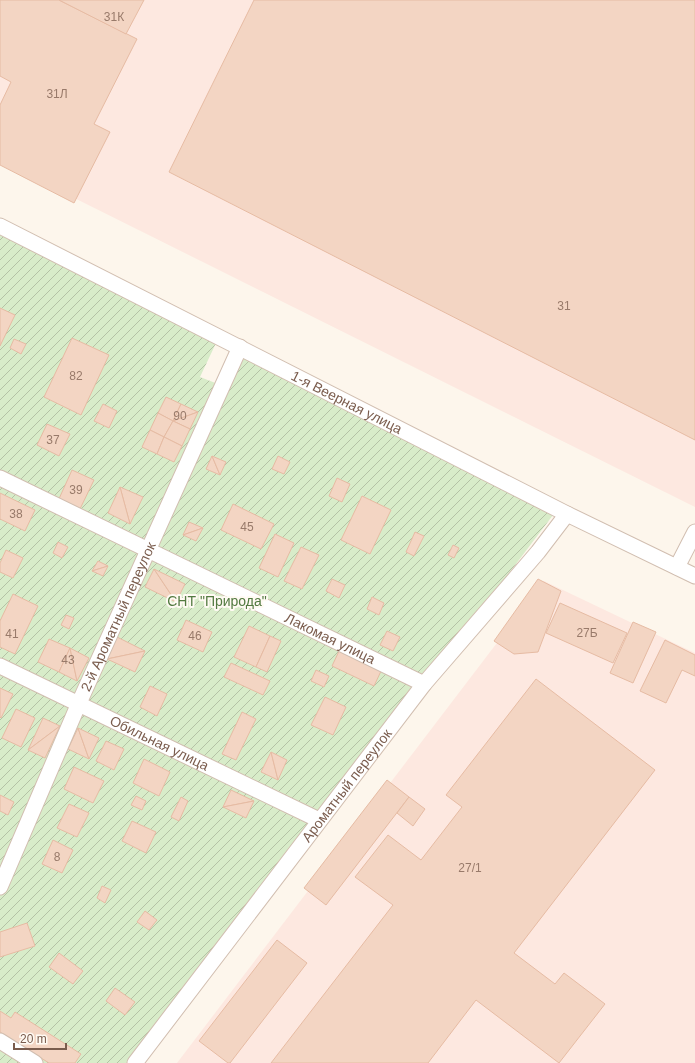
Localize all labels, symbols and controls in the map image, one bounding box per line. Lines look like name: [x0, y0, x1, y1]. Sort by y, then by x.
house number: 31К: [104, 10, 124, 24]
house number: 31Л: [46, 87, 68, 101]
house number: 31: [557, 299, 571, 313]
street label: 1-я Веерная улица: [289, 367, 405, 437]
house number: 82: [69, 369, 83, 383]
house number: 90: [173, 409, 187, 423]
house number: 37: [46, 433, 60, 447]
house number: 39: [69, 483, 83, 497]
house number: 38: [9, 507, 23, 521]
house number: 45: [240, 520, 254, 534]
street label: 2-й Ароматный переулок: [77, 539, 159, 694]
park label: СНТ "Природа": [167, 593, 267, 609]
street label: Лакомая улица: [282, 610, 378, 667]
house number: 27Б: [576, 626, 598, 640]
house number: 41: [5, 627, 19, 641]
house number: 46: [188, 629, 202, 643]
house number: 43: [61, 653, 75, 667]
street label: Обильная улица: [107, 712, 212, 774]
street label: Ароматный переулок: [298, 725, 395, 845]
house number: 8: [54, 850, 61, 864]
house number: 27/1: [458, 861, 482, 875]
scale bar: [14, 1025, 66, 1051]
text: 20 m: [20, 1032, 47, 1046]

